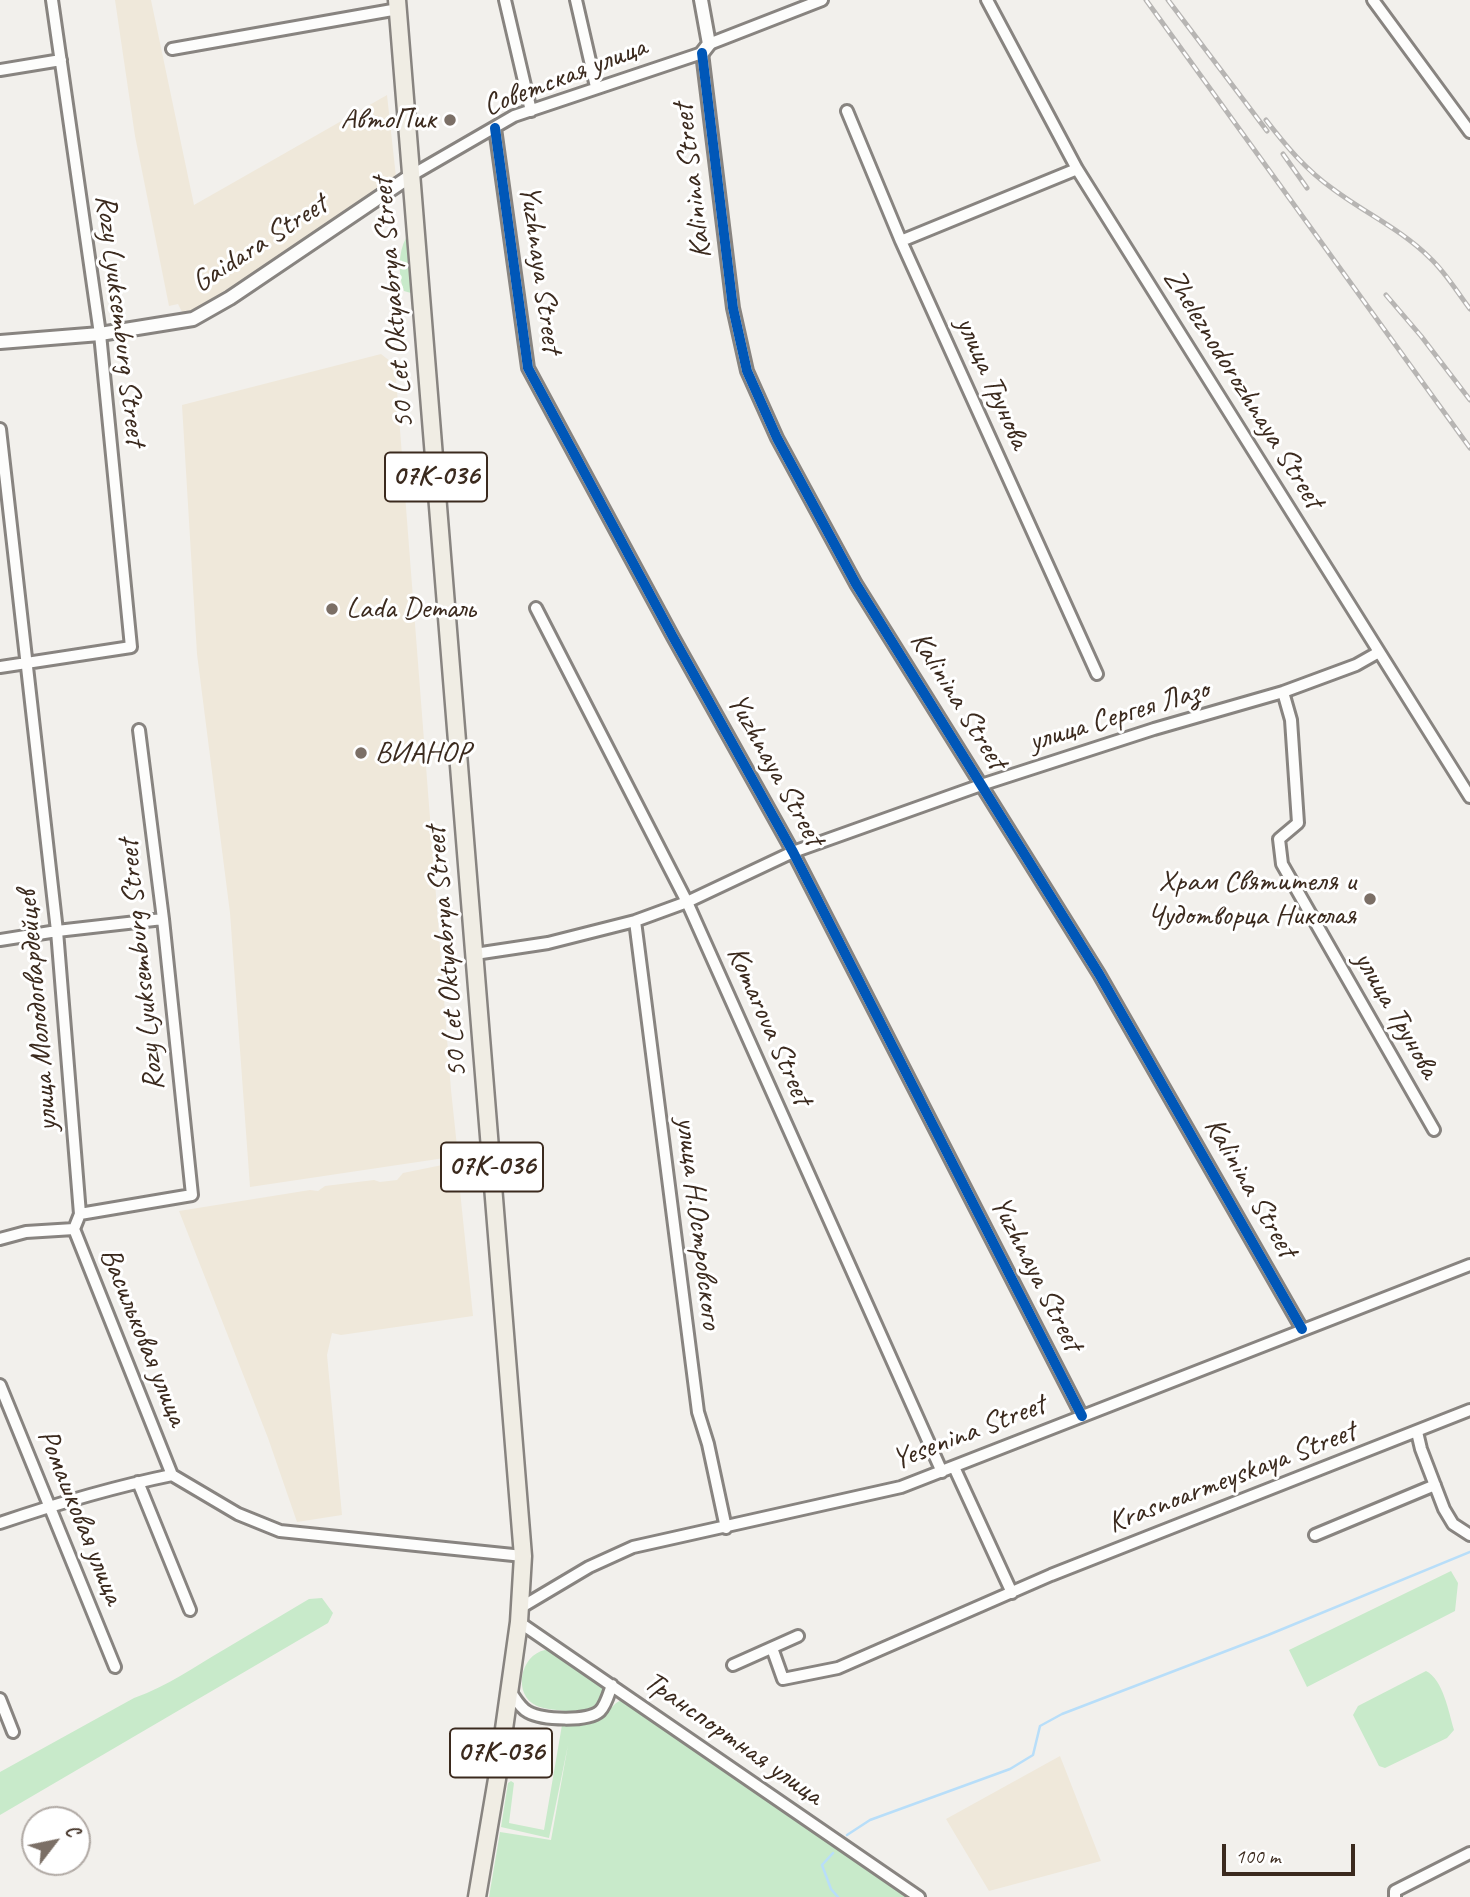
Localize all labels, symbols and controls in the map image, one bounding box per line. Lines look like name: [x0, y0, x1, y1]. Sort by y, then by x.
street label: Советская улица: [478, 29, 652, 125]
street label: Kalinina Street: [666, 101, 720, 261]
place label: АвтоПик: [341, 102, 436, 138]
marker: АвтоПик: [442, 112, 458, 128]
street label: 50 Let Oktyabrya Street: [365, 176, 423, 430]
street label: Yuzhnaya Street: [510, 183, 570, 355]
street label: Gaidara Street: [186, 187, 334, 301]
street label: Rozy Lyuksemburg Street: [87, 193, 153, 447]
street label: Zheleznodorozhnaya Street: [1155, 262, 1331, 516]
street label: улица Трунова: [947, 311, 1037, 455]
road number: 07К-036: [385, 452, 487, 502]
place label: Lada Dеталь: [346, 591, 476, 627]
marker: Lada Dеталь: [324, 601, 340, 617]
street label: Kalinina Street: [901, 625, 1015, 777]
street label: улица Сергея Лазо: [1025, 672, 1213, 760]
street label: Yuzhnaya Street: [718, 687, 832, 853]
place label: ВИАНОР: [375, 735, 470, 771]
marker: ВИАНОР: [353, 745, 369, 761]
street label: 50 Let Oktyabrya Street: [418, 825, 476, 1079]
street label: Rozy Lyuksemburg Street: [111, 838, 173, 1092]
place label: Храм Святителя и Чудотворца Николая: [1147, 864, 1356, 934]
street label: улица Молодогвардейцев: [10, 889, 66, 1133]
marker: Храм Святителя и Чудотворца Николая: [1362, 891, 1378, 907]
street label: Komarova Street: [718, 941, 820, 1111]
street label: улица Трунова: [1345, 945, 1447, 1085]
street label: Kalinina Street: [1195, 1112, 1305, 1264]
street label: улица Н.Островского: [667, 1115, 729, 1331]
road number: 07К-036: [441, 1142, 543, 1192]
street label: Yuzhnaya Street: [982, 1191, 1090, 1357]
street label: Васильковая улица: [91, 1243, 195, 1431]
street label: Yesenina Street: [887, 1387, 1051, 1479]
street label: Krasnoarmeyskaya Street: [1103, 1414, 1361, 1542]
street label: Ромашковая улица: [29, 1424, 131, 1610]
street label: Транспортная улица: [637, 1664, 829, 1814]
road number: 07К-036: [450, 1728, 552, 1778]
north arrow: [21, 1806, 91, 1876]
text: С: [59, 1821, 85, 1841]
scale bar: [1225, 1830, 1358, 1874]
text: 100 m: [1235, 1843, 1280, 1869]

